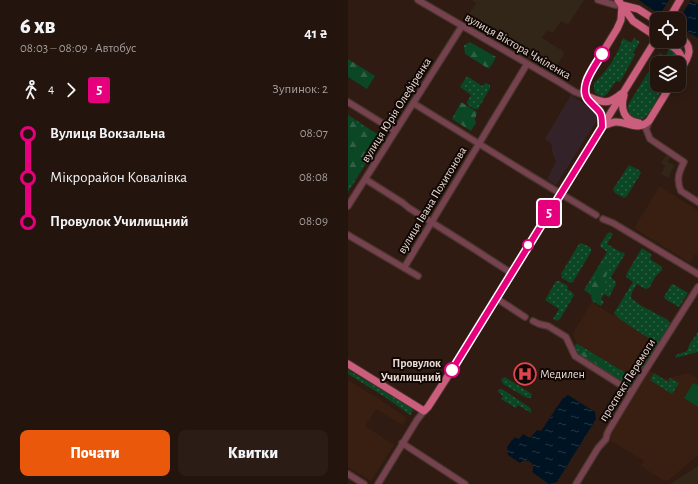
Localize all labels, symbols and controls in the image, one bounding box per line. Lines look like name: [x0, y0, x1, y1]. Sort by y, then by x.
street label: вулиця Віктора Чміленка: [463, 11, 573, 82]
map controls: [650, 12, 686, 92]
button: locate: [650, 12, 686, 48]
text: 6 хв: [20, 15, 56, 37]
text: 41 ₴: [304, 26, 328, 41]
text: 08:03 – 08:09 · Автобус: [20, 42, 136, 55]
unlabelled marker: [594, 46, 610, 62]
street label: вулиця Юрія Олефіренка: [359, 55, 434, 165]
button: layers: [650, 56, 686, 92]
icon: walk: [20, 79, 42, 101]
icon: forward: [60, 79, 82, 101]
text: 4: [48, 83, 54, 96]
text: 5: [96, 83, 102, 97]
text: Зупинок: 2: [272, 83, 328, 96]
text: Вулиця Вокзальна: [50, 126, 165, 141]
text: 08:07: [300, 127, 328, 140]
street label: вулиця Івана Похитонова: [395, 144, 470, 256]
text: Мікрорайон Ковалівка: [50, 170, 187, 185]
text: 08:08: [299, 171, 328, 184]
line badge: 5: [536, 200, 562, 226]
text: 5: [546, 206, 552, 220]
text: Провулок Училищний: [50, 214, 189, 229]
text: 08:09: [299, 215, 328, 228]
unlabelled marker: [522, 239, 534, 251]
street label: проспект Перемоги: [597, 337, 657, 423]
place label: Провулок Училищний: [381, 357, 441, 383]
hospital icon: Медилен: [512, 361, 538, 387]
marker: Провулок Училищний: [444, 362, 460, 378]
place label: Медилен: [540, 368, 585, 380]
button: Почати: [20, 430, 170, 476]
button: Квитки: [178, 430, 328, 476]

